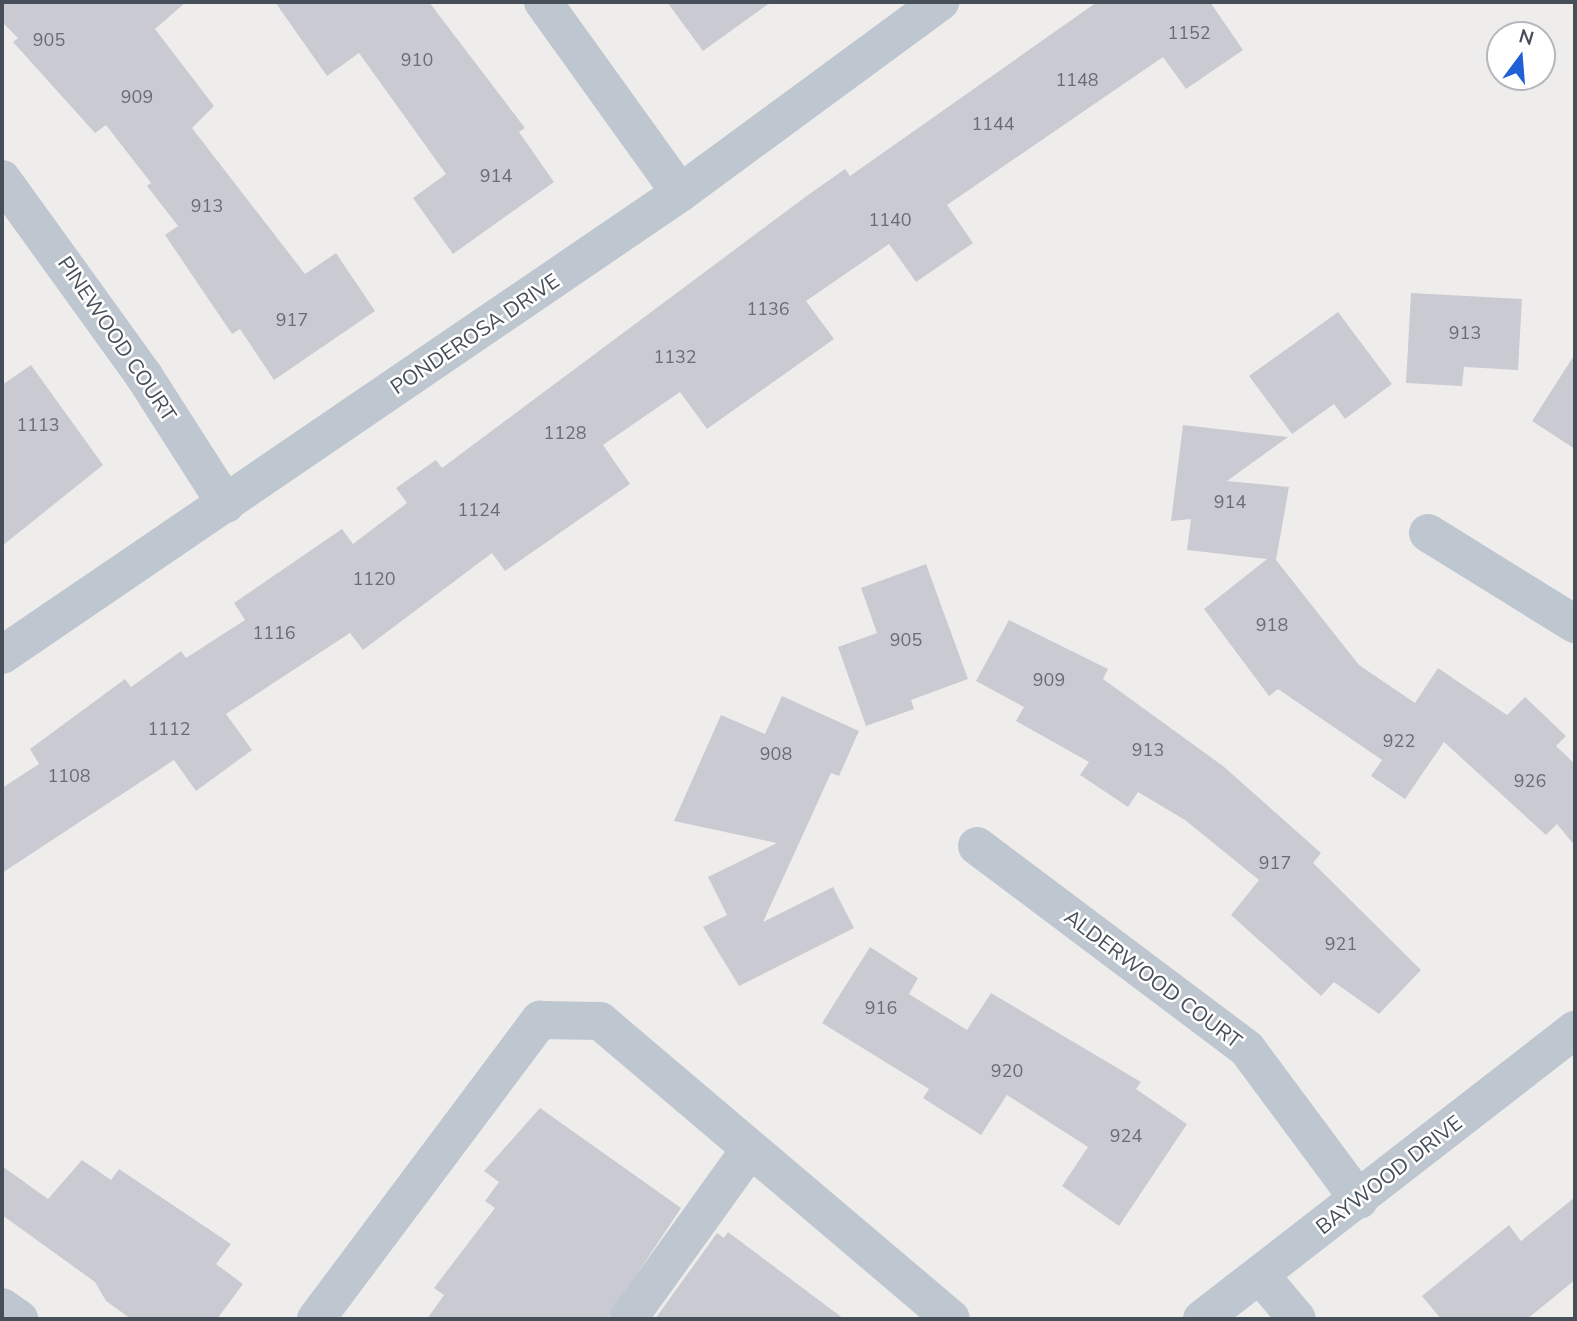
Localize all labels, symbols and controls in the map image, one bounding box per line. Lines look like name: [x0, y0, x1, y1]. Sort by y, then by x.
north arrow: [1486, 21, 1556, 91]
house number: 1152: [1167, 22, 1211, 44]
text: N: [1516, 23, 1537, 52]
house number: 905: [33, 29, 65, 51]
house number: 910: [401, 49, 433, 71]
house number: 1148: [1055, 69, 1099, 91]
house number: 909: [121, 86, 153, 108]
house number: 1144: [971, 113, 1015, 135]
house number: 914: [480, 165, 512, 187]
house number: 913: [191, 195, 223, 217]
house number: 1140: [868, 209, 912, 231]
street label: PINEWOOD COURT: [52, 252, 182, 426]
street label: PONDEROSA DRIVE: [386, 268, 564, 400]
house number: 1136: [746, 298, 790, 320]
house number: 917: [276, 309, 308, 331]
house number: 913: [1449, 322, 1481, 344]
house number: 1132: [653, 346, 697, 368]
house number: 1113: [16, 414, 60, 436]
house number: 1128: [543, 422, 587, 444]
house number: 914: [1214, 491, 1246, 513]
house number: 1124: [457, 499, 501, 521]
house number: 1120: [352, 568, 396, 590]
house number: 918: [1256, 614, 1288, 636]
house number: 1116: [252, 622, 296, 644]
house number: 905: [890, 629, 922, 651]
house number: 909: [1033, 669, 1065, 691]
house number: 1112: [147, 718, 191, 740]
house number: 922: [1383, 730, 1415, 752]
house number: 913: [1132, 739, 1164, 761]
house number: 908: [760, 743, 792, 765]
house number: 1108: [47, 765, 91, 787]
house number: 926: [1514, 770, 1546, 792]
house number: 917: [1259, 852, 1291, 874]
street label: ALDERWOOD COURT: [1059, 904, 1247, 1054]
house number: 921: [1325, 933, 1357, 955]
house number: 916: [865, 997, 897, 1019]
house number: 920: [991, 1060, 1023, 1082]
street label: BAYWOOD DRIVE: [1311, 1110, 1467, 1240]
house number: 924: [1110, 1125, 1142, 1147]

